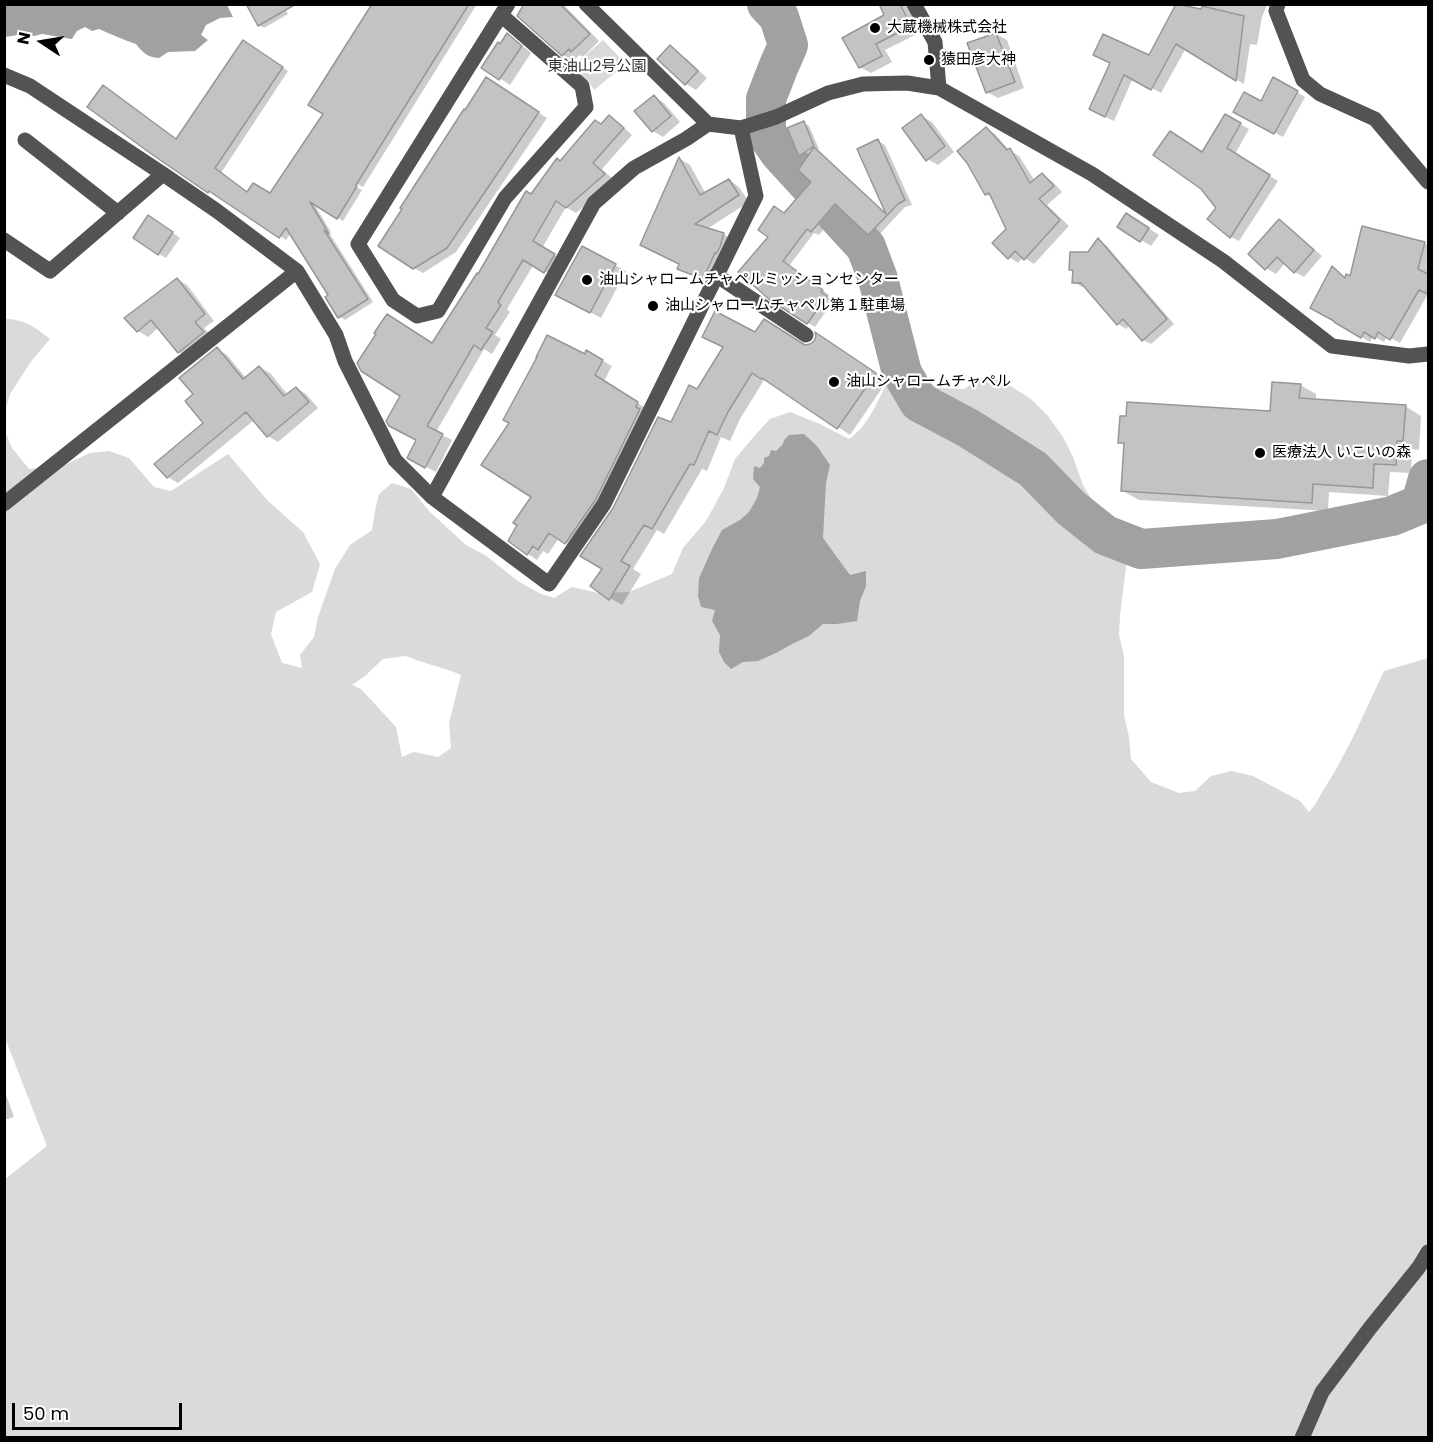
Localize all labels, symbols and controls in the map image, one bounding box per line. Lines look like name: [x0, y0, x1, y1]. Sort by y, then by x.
north arrow: [12, 12, 72, 72]
place label: 大蔵機械株式会社: [887, 19, 1007, 37]
marker: 大蔵機械株式会社: [868, 21, 882, 35]
text: N: [11, 30, 36, 46]
place label: 猿田彦大神: [941, 51, 1016, 69]
marker: 猿田彦大神: [922, 53, 936, 67]
park label: 東油山2号公園: [548, 58, 646, 76]
place label: 油山シャロームチャペルミッションセンター: [599, 271, 899, 289]
marker: 油山シャロームチャペルミッションセンター: [580, 273, 594, 287]
place label: 油山シャロームチャペル第１駐車場: [665, 297, 905, 315]
marker: 油山シャロームチャペル第１駐車場: [646, 299, 660, 313]
place label: 油山シャロームチャペル: [846, 373, 1011, 391]
marker: 油山シャロームチャペル: [827, 375, 841, 389]
place label: 医療法人 いこいの森: [1272, 444, 1411, 462]
marker: 医療法人 いこいの森: [1253, 446, 1267, 460]
scale bar: [15, 1391, 184, 1429]
text: 50 m: [23, 1401, 69, 1426]

